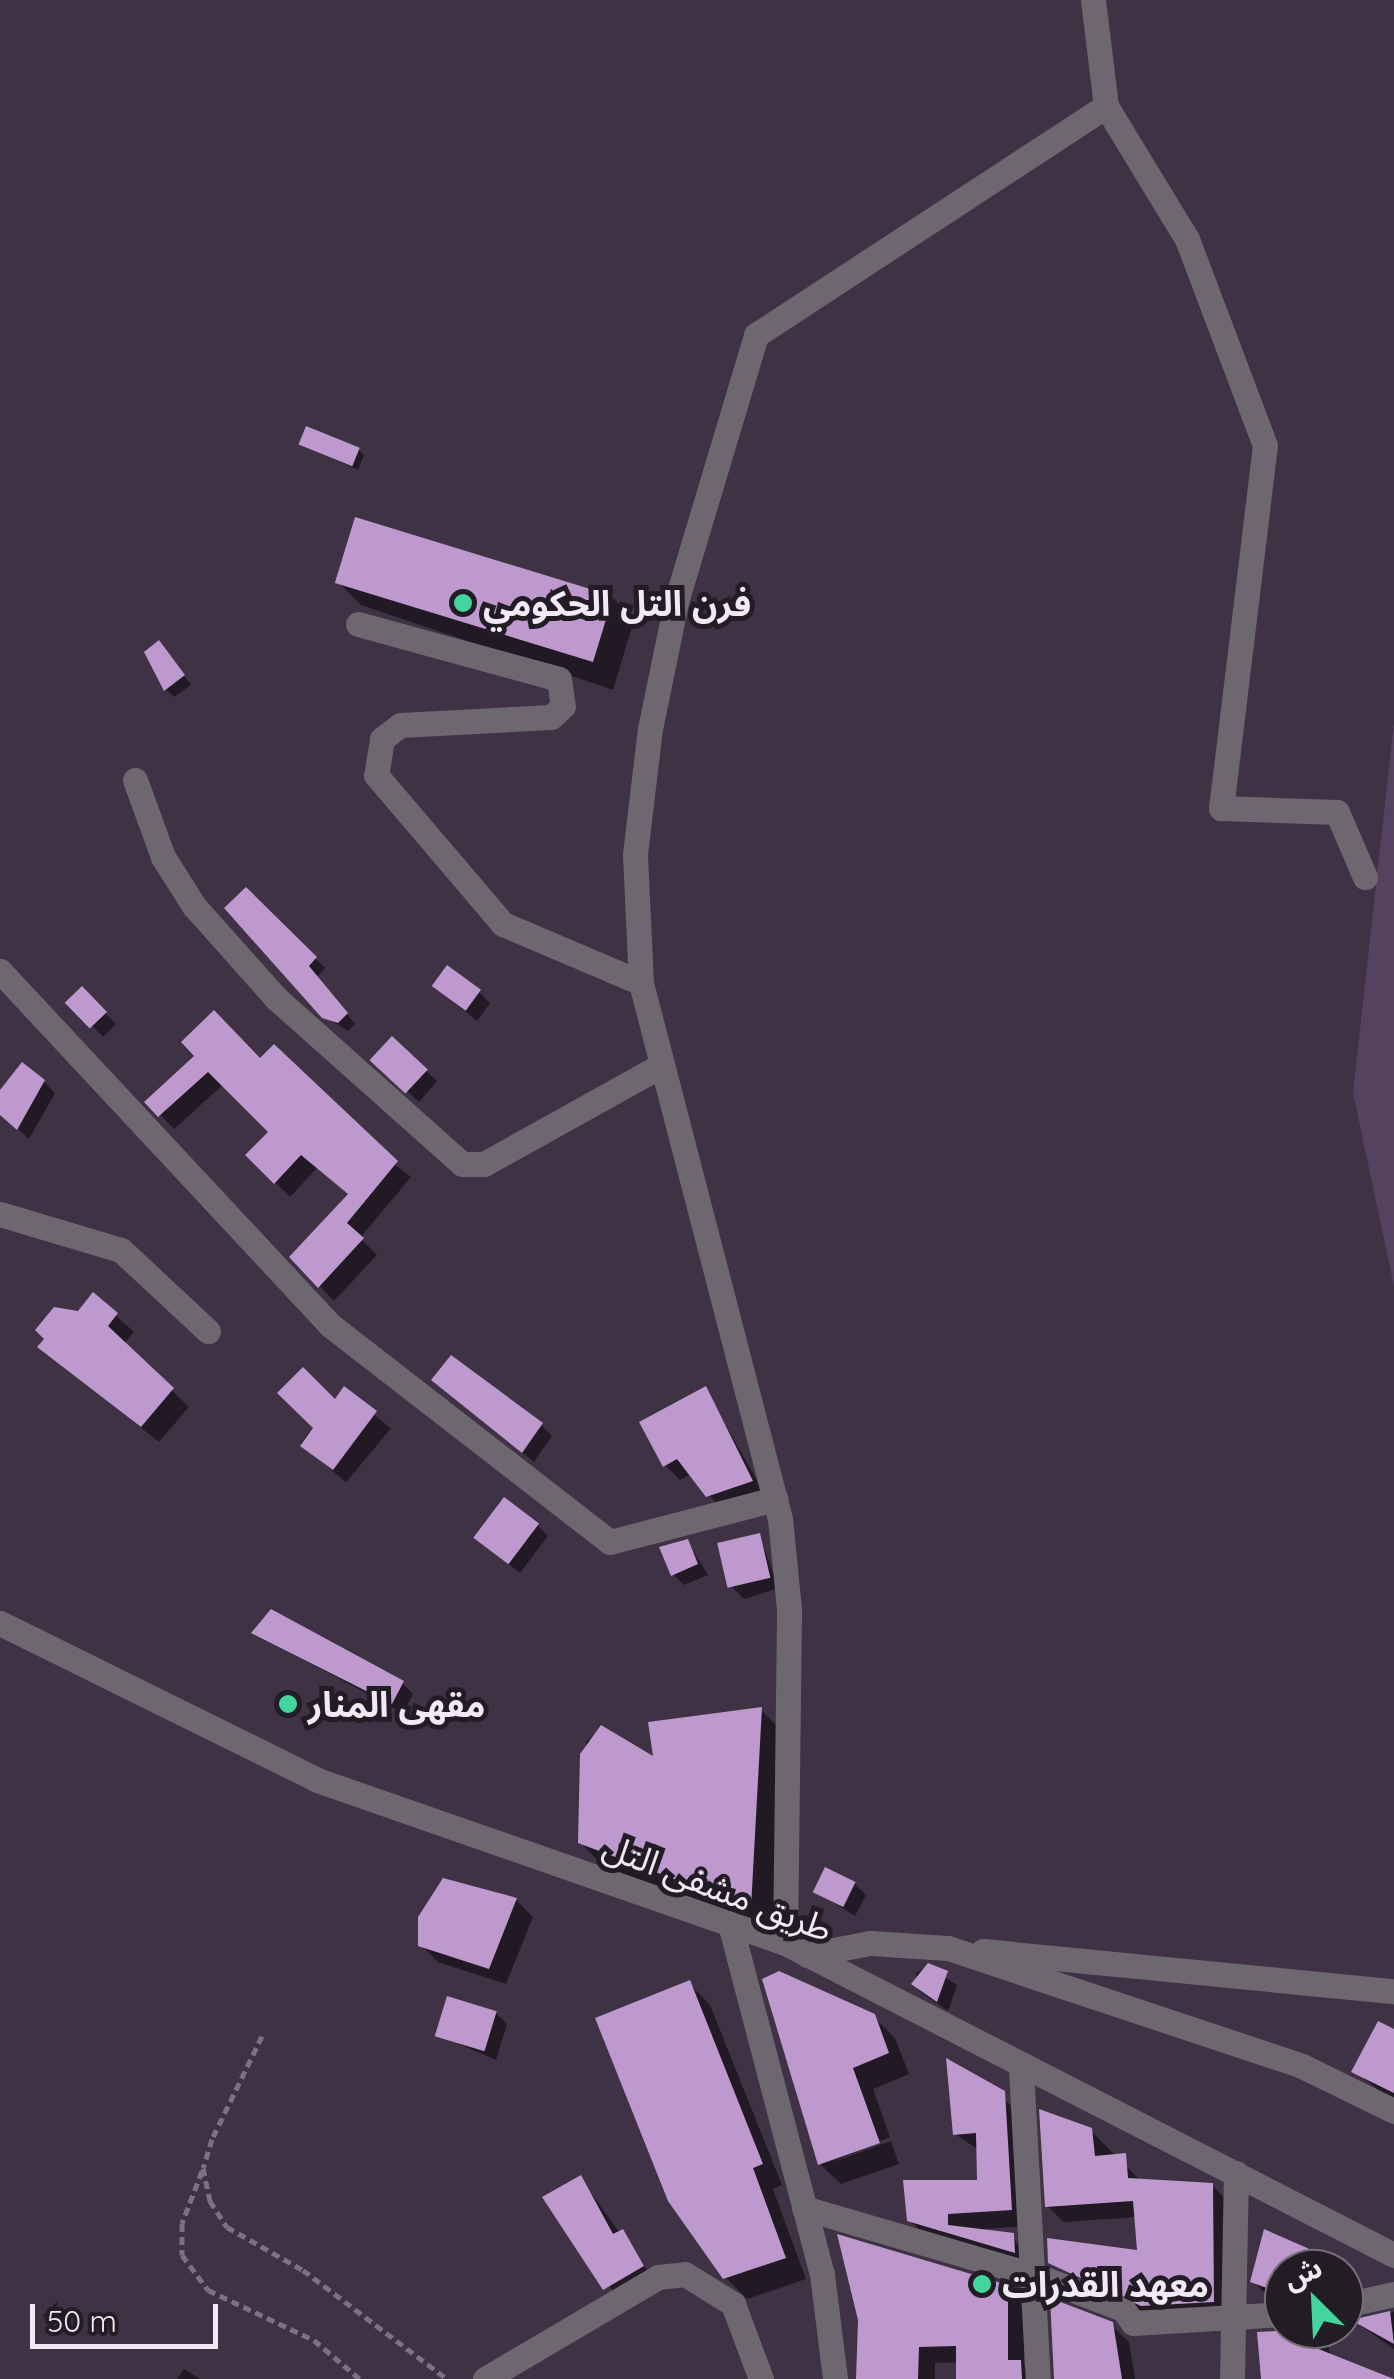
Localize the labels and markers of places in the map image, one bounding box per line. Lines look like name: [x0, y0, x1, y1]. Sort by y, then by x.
place label: فرن التل الحكومي: [483, 582, 751, 624]
marker: فرن التل الحكومي: [452, 592, 474, 614]
place label: مقهى المنار: [308, 1683, 485, 1725]
marker: مقهى المنار: [277, 1693, 299, 1715]
place label: معهد القدرات: [1002, 2263, 1209, 2305]
marker: معهد القدرات: [971, 2273, 993, 2295]

